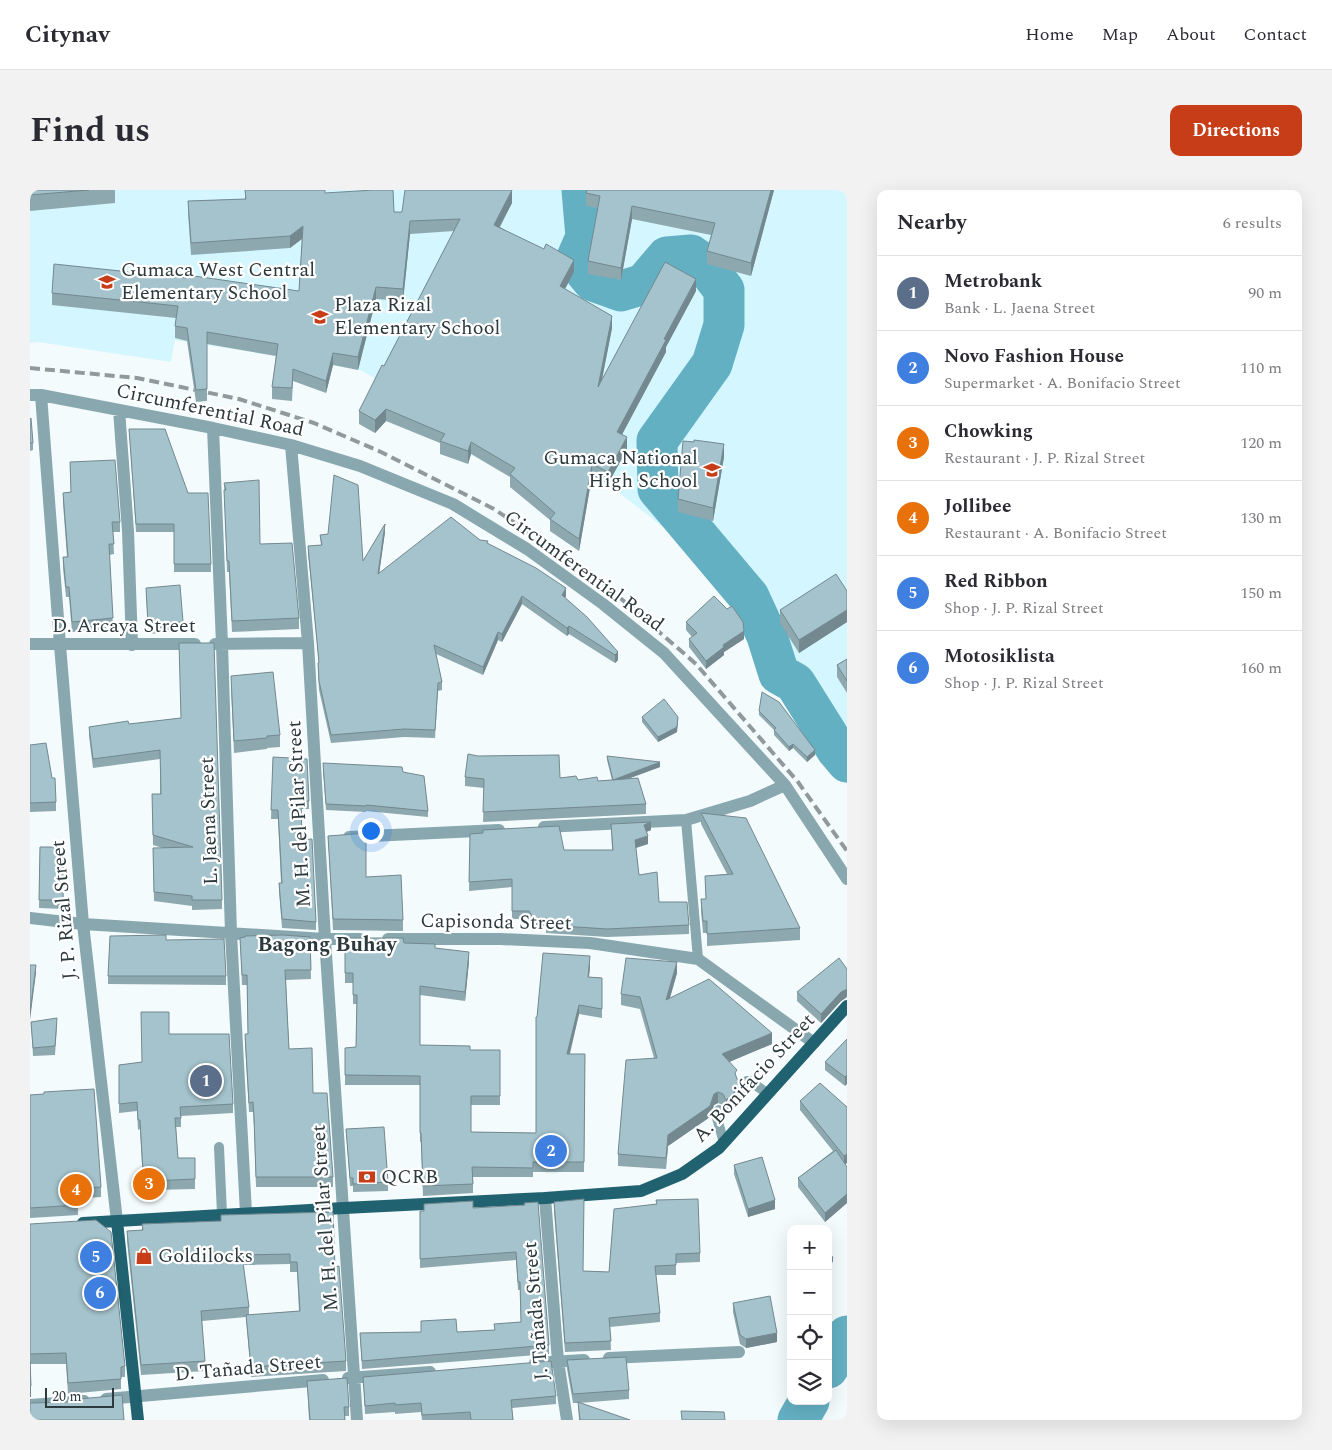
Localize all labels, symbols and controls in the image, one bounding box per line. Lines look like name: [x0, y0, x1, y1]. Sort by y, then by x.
text: Citynav: [25, 17, 110, 53]
text: Home: [1025, 21, 1074, 48]
text: Map: [1102, 21, 1138, 48]
text: About: [1166, 21, 1216, 48]
text: Contact: [1244, 21, 1307, 48]
text: Find us: [30, 104, 150, 157]
button: Directions: [1170, 105, 1302, 156]
text: Nearby: [897, 207, 967, 239]
text: 6 results: [1223, 211, 1282, 235]
place label: Gumaca West Central Elementary School: [121, 255, 315, 308]
text: Metrobank: [944, 267, 1042, 296]
school or university icon: Gumaca West Central Elementary School: [97, 272, 117, 292]
text: 1: [909, 281, 917, 305]
text: 90 m: [1248, 281, 1282, 305]
place label: Plaza Rizal Elementary School: [334, 290, 500, 343]
text: Bank · L. Jaena Street: [944, 296, 1095, 320]
school or university icon: Plaza Rizal Elementary School: [310, 307, 330, 327]
text: Novo Fashion House: [944, 342, 1124, 371]
text: 2: [909, 356, 917, 380]
text: 110 m: [1240, 356, 1282, 380]
text: Supermarket · A. Bonifacio Street: [944, 371, 1181, 395]
street label: Circumferential Road: [113, 375, 307, 445]
text: Chowking: [944, 417, 1033, 446]
text: 3: [909, 431, 917, 455]
text: 120 m: [1240, 431, 1282, 455]
place label: Gumaca National High School: [543, 443, 698, 496]
text: Restaurant · J. P. Rizal Street: [944, 446, 1145, 470]
school or university icon: Gumaca National High School: [702, 460, 722, 480]
text: Jollibee: [944, 492, 1011, 521]
street label: Circumferential Road: [498, 503, 670, 639]
text: 4: [909, 506, 917, 530]
text: 130 m: [1240, 506, 1282, 530]
text: Restaurant · A. Bonifacio Street: [944, 521, 1167, 545]
text: Red Ribbon: [944, 567, 1048, 596]
text: 5: [909, 581, 917, 605]
text: 150 m: [1240, 581, 1282, 605]
text: Shop · J. P. Rizal Street: [944, 596, 1104, 620]
street label: D. Arcaya Street: [52, 611, 196, 641]
text: Motosiklista: [944, 642, 1055, 671]
text: 6: [909, 656, 917, 680]
text: 160 m: [1240, 656, 1282, 680]
text: Shop · J. P. Rizal Street: [944, 671, 1104, 695]
street label: M. H. del Pilar Street: [279, 720, 319, 908]
street label: L. Jaena Street: [192, 756, 226, 886]
your location: [358, 818, 384, 844]
street label: J. P. Rizal Street: [43, 839, 85, 981]
street label: Capisonda Street: [420, 906, 572, 938]
district label: Bagong Buhay: [257, 929, 398, 961]
street label: A. Bonifacio Street: [686, 1006, 822, 1150]
pin: 1: [190, 1062, 222, 1100]
street label: M. H. del Pilar Street: [304, 1124, 346, 1312]
pin: 2: [535, 1132, 567, 1170]
place label: QCRB: [381, 1162, 438, 1192]
pin: 3: [133, 1165, 165, 1203]
bank icon: QCRB: [357, 1167, 377, 1187]
pin: 4: [60, 1171, 92, 1209]
map controls: [787, 1225, 832, 1405]
button: +: [787, 1225, 832, 1270]
pin: 5: [80, 1238, 112, 1276]
street label: J. Tañada Street: [515, 1240, 557, 1382]
place label: Goldilocks: [158, 1241, 253, 1271]
shop icon: Goldilocks: [134, 1246, 154, 1266]
button: −: [787, 1270, 832, 1315]
pin: 6: [84, 1274, 116, 1312]
button: locate: [787, 1315, 832, 1360]
street label: D. Tañada Street: [174, 1347, 322, 1389]
button: layers: [787, 1360, 832, 1405]
scale bar: [45, 1385, 114, 1408]
text: 20 m: [52, 1386, 82, 1407]

